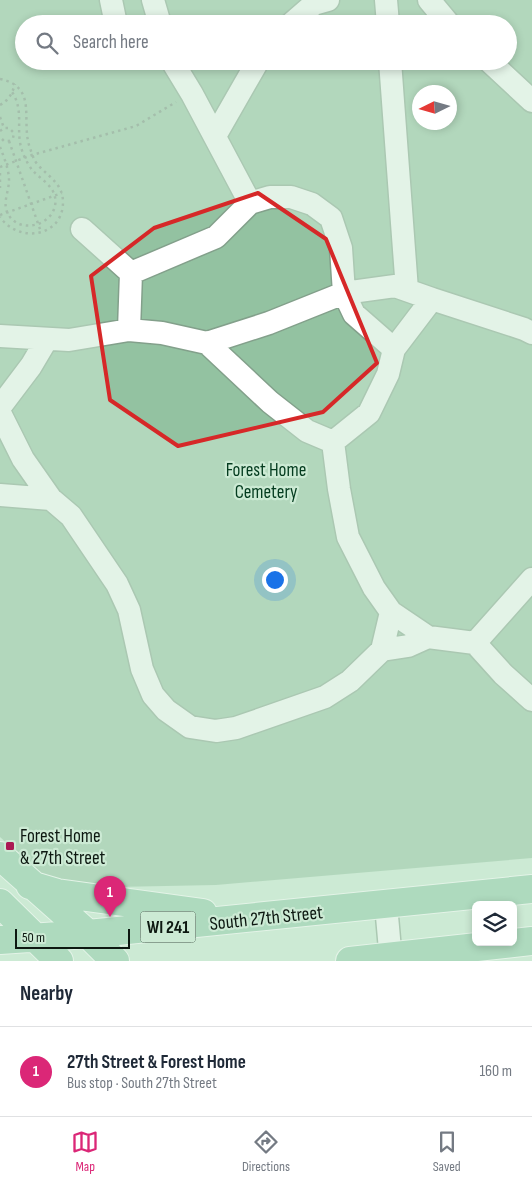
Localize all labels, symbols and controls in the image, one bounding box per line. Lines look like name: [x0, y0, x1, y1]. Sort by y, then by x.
search box: [15, 15, 517, 70]
icon: search: [33, 29, 61, 57]
text: Search here: [73, 31, 149, 54]
north arrow: [412, 85, 457, 130]
park label: Forest Home Cemetery: [226, 459, 306, 504]
your location: [262, 567, 288, 593]
place label: Forest Home & 27th Street: [20, 825, 105, 870]
marker: Forest Home & 27th Street: [4, 840, 16, 852]
pin: 1: [94, 876, 126, 917]
street label: South 27th Street: [208, 901, 324, 936]
map controls: [472, 901, 517, 946]
button: layers: [472, 901, 517, 946]
road number: WI 241: [140, 912, 196, 942]
scale bar: [15, 926, 130, 949]
text: 50 m: [22, 929, 45, 946]
text: Nearby: [20, 981, 73, 1006]
text: 27th Street & Forest Home: [67, 1051, 246, 1074]
text: 1: [33, 1062, 39, 1081]
text: 160 m: [479, 1062, 512, 1081]
text: Bus stop · South 27th Street: [67, 1074, 217, 1093]
tab: Map: [71, 1128, 99, 1175]
tab: Directions: [242, 1128, 290, 1175]
tab: Saved: [433, 1128, 461, 1175]

